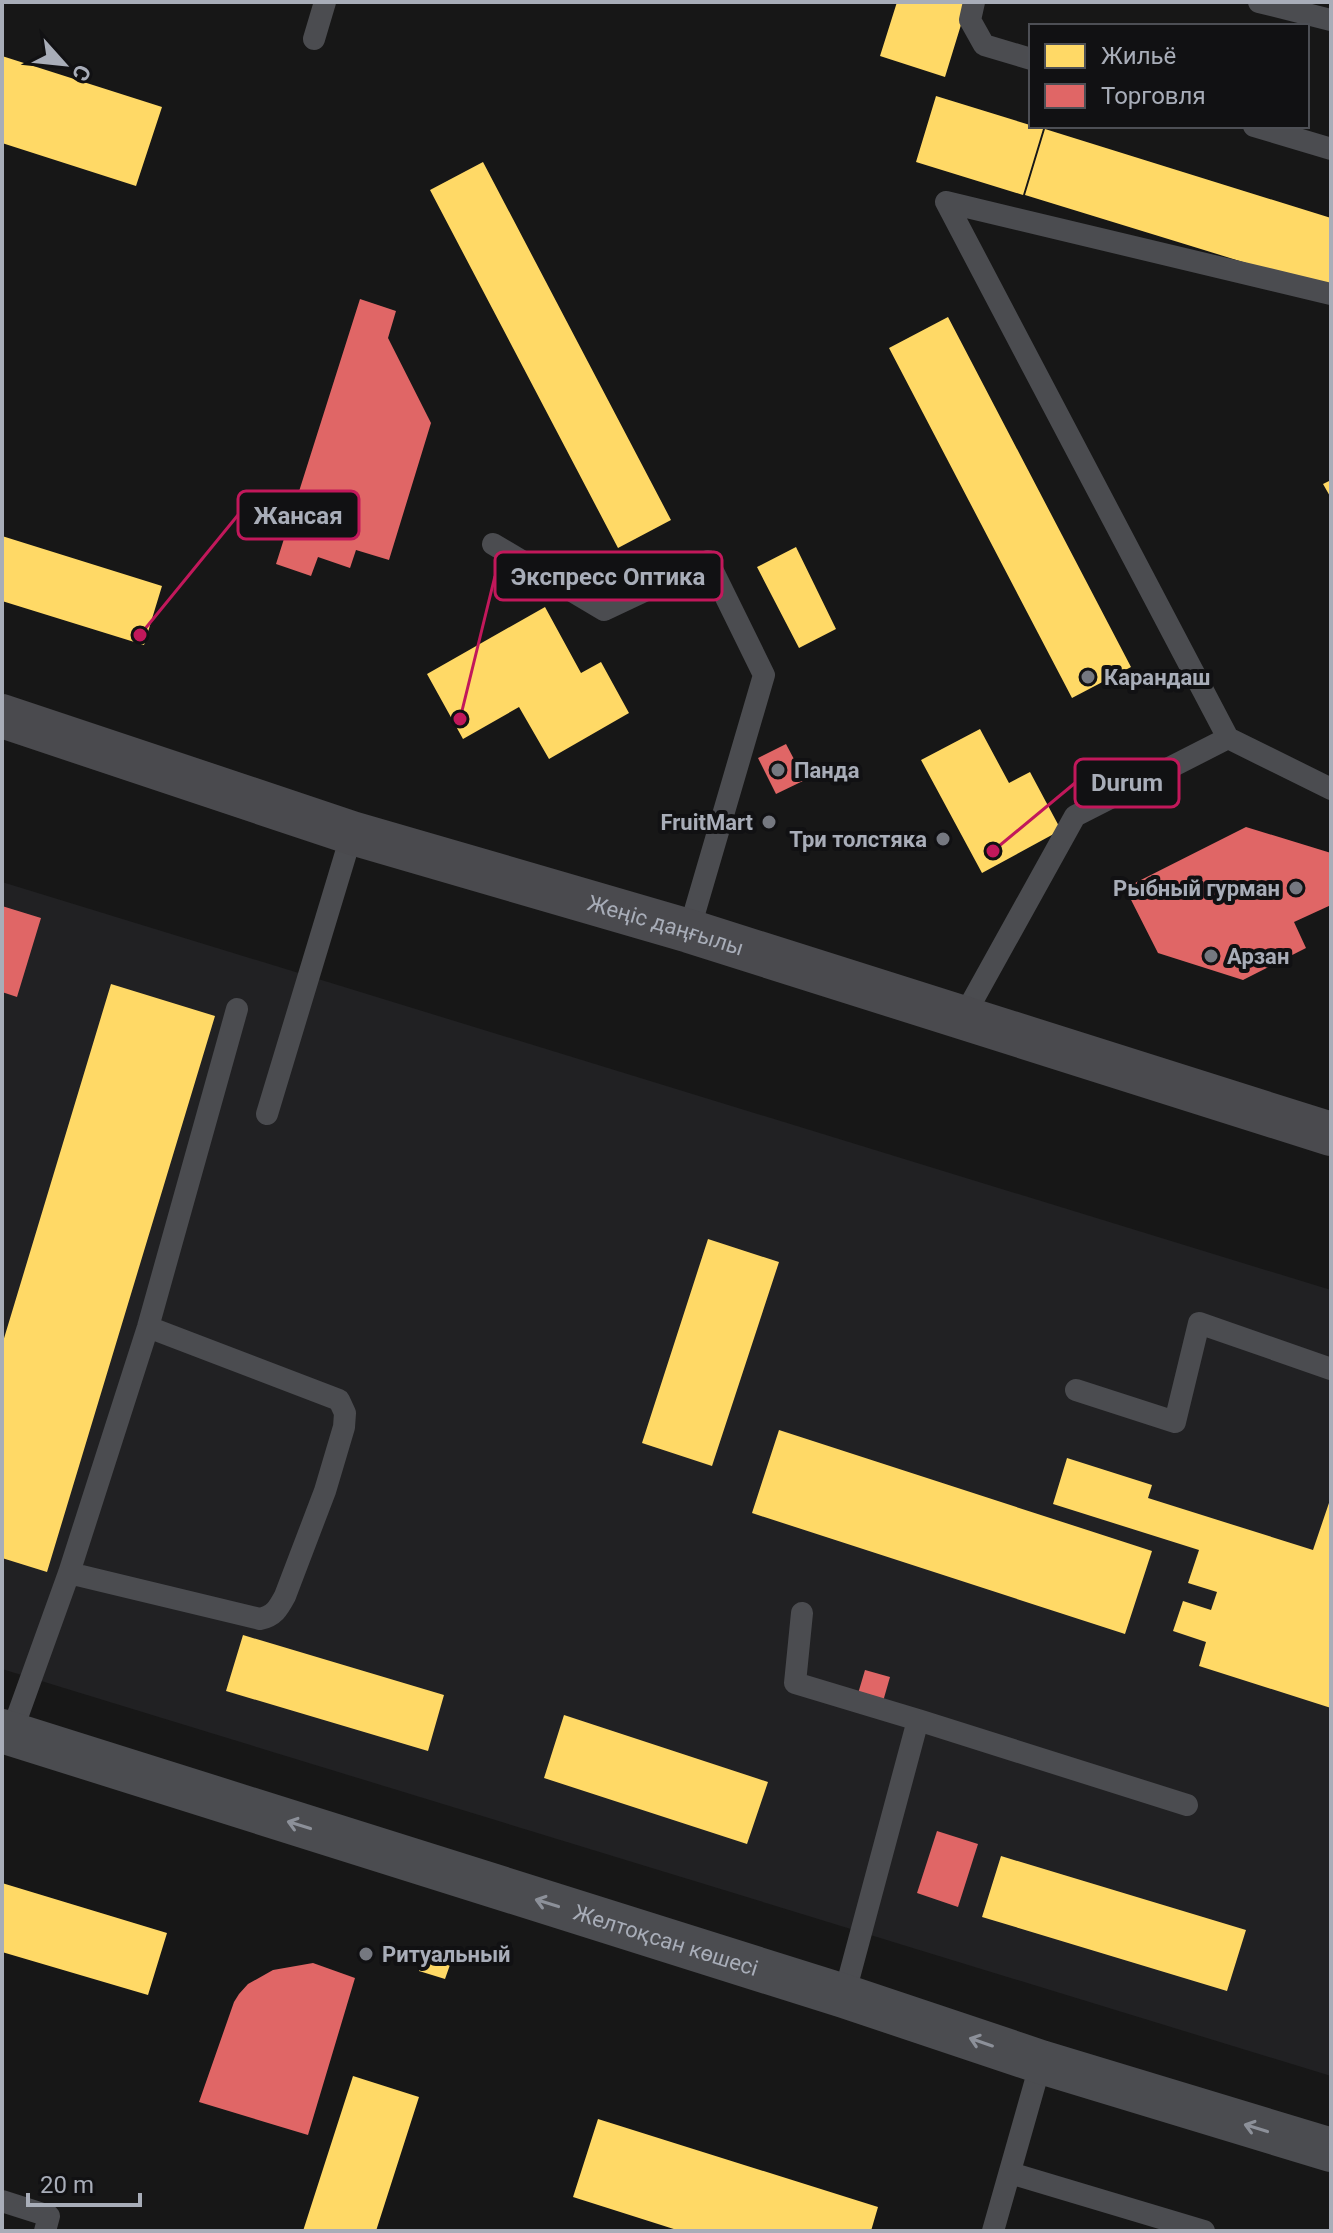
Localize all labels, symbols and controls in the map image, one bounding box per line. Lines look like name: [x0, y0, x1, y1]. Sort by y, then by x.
north arrow: [24, 24, 104, 104]
legend: [1029, 24, 1309, 128]
text: Жильё: [1101, 42, 1176, 70]
text: С: [67, 61, 96, 85]
text: Торговля: [1101, 82, 1206, 110]
callout: Жансая: [238, 491, 359, 539]
text: Жансая: [253, 502, 343, 530]
callout: Экспресс Оптика: [495, 552, 722, 600]
text: Экспресс Оптика: [511, 563, 706, 591]
place label: Карандаш: [1104, 665, 1210, 690]
marker: Карандаш: [1079, 668, 1097, 686]
place label: Панда: [794, 758, 860, 783]
callout: Durum: [1075, 759, 1179, 807]
marker: Панда: [769, 761, 787, 779]
text: Durum: [1091, 769, 1163, 797]
place label: FruitMart: [660, 810, 754, 835]
marker: FruitMart: [760, 813, 778, 831]
place label: Три толстяка: [789, 827, 927, 852]
marker: Три толстяка: [934, 830, 952, 848]
place label: Рыбный гурман: [1113, 876, 1280, 901]
marker: Рыбный гурман: [1287, 879, 1305, 897]
street label: Жеңіс даңғылы: [585, 890, 747, 960]
place label: Арзан: [1227, 944, 1289, 969]
marker: Арзан: [1202, 947, 1220, 965]
one-way arrow: [287, 1816, 312, 1831]
one-way arrow: [535, 1894, 560, 1909]
street label: Желтоқсан көшесі: [571, 1899, 761, 1981]
place label: Ритуальный: [382, 1942, 511, 1967]
marker: Ритуальный: [357, 1945, 375, 1963]
one-way arrow: [969, 2034, 994, 2049]
one-way arrow: [1244, 2120, 1270, 2135]
scale bar: [28, 2157, 140, 2207]
text: 20 m: [40, 2171, 94, 2199]

